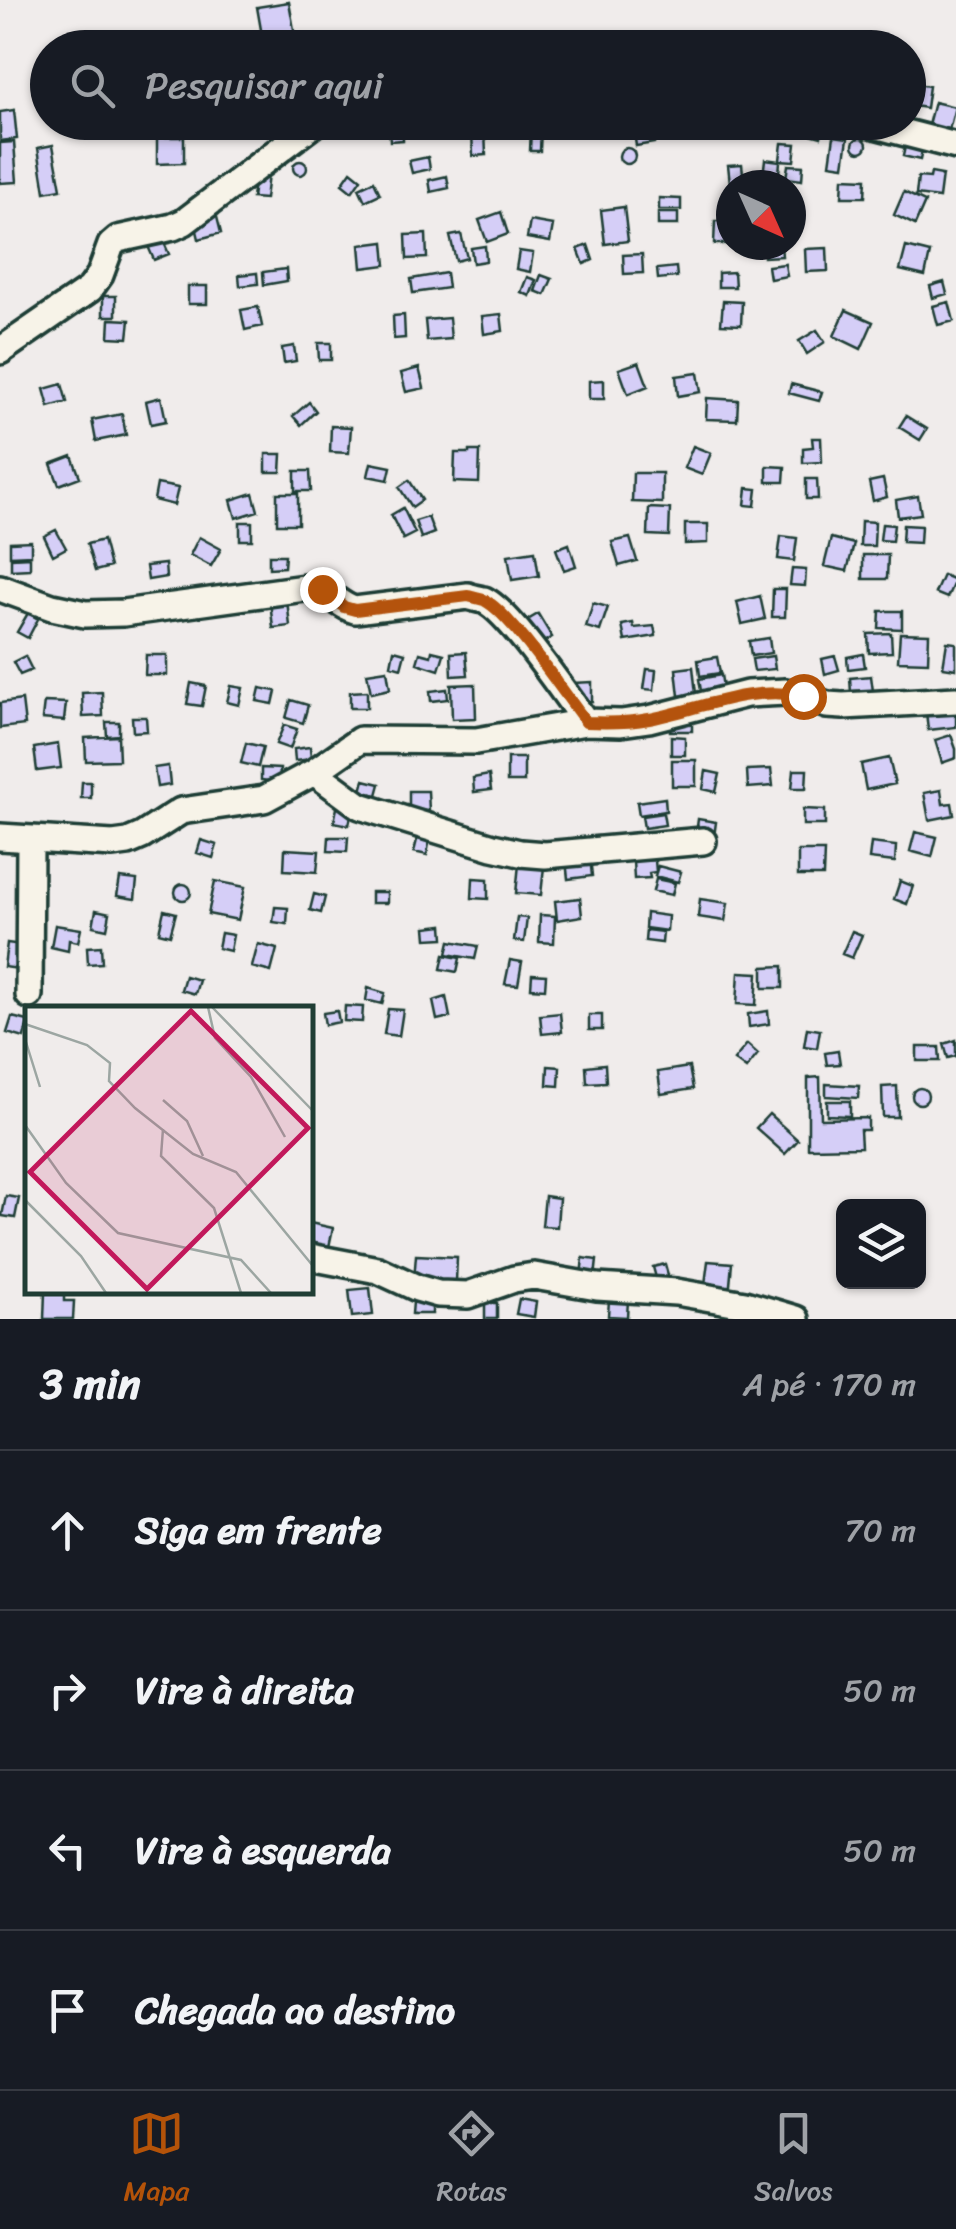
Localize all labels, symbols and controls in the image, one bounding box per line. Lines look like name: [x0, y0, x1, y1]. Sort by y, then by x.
search box: [30, 30, 926, 140]
text: Pesquisar aqui: [145, 52, 383, 119]
icon: search: [65, 58, 120, 113]
north arrow: [716, 170, 806, 260]
route end: [300, 567, 346, 613]
route start: [781, 674, 827, 720]
inset map: [25, 1006, 312, 1294]
map controls: [836, 1199, 926, 1289]
button: layers: [836, 1199, 926, 1289]
text: 3 min: [40, 1347, 140, 1421]
text: A pé · 170 m: [743, 1356, 916, 1413]
text: Siga em frente: [135, 1497, 382, 1564]
text: 70 m: [845, 1502, 916, 1559]
icon: ahead: [40, 1503, 95, 1558]
text: Vire à direita: [135, 1657, 354, 1724]
text: 50 m: [843, 1662, 916, 1719]
icon: right: [40, 1663, 95, 1718]
text: Vire à esquerda: [135, 1817, 391, 1884]
text: 50 m: [843, 1822, 916, 1879]
icon: left: [40, 1823, 95, 1878]
text: Chegada ao destino: [135, 1977, 455, 2044]
icon: arrive: [40, 1983, 95, 2038]
tab: Mapa: [124, 2106, 189, 2215]
tab: Rotas: [436, 2106, 507, 2215]
tab: Salvos: [754, 2106, 832, 2215]

